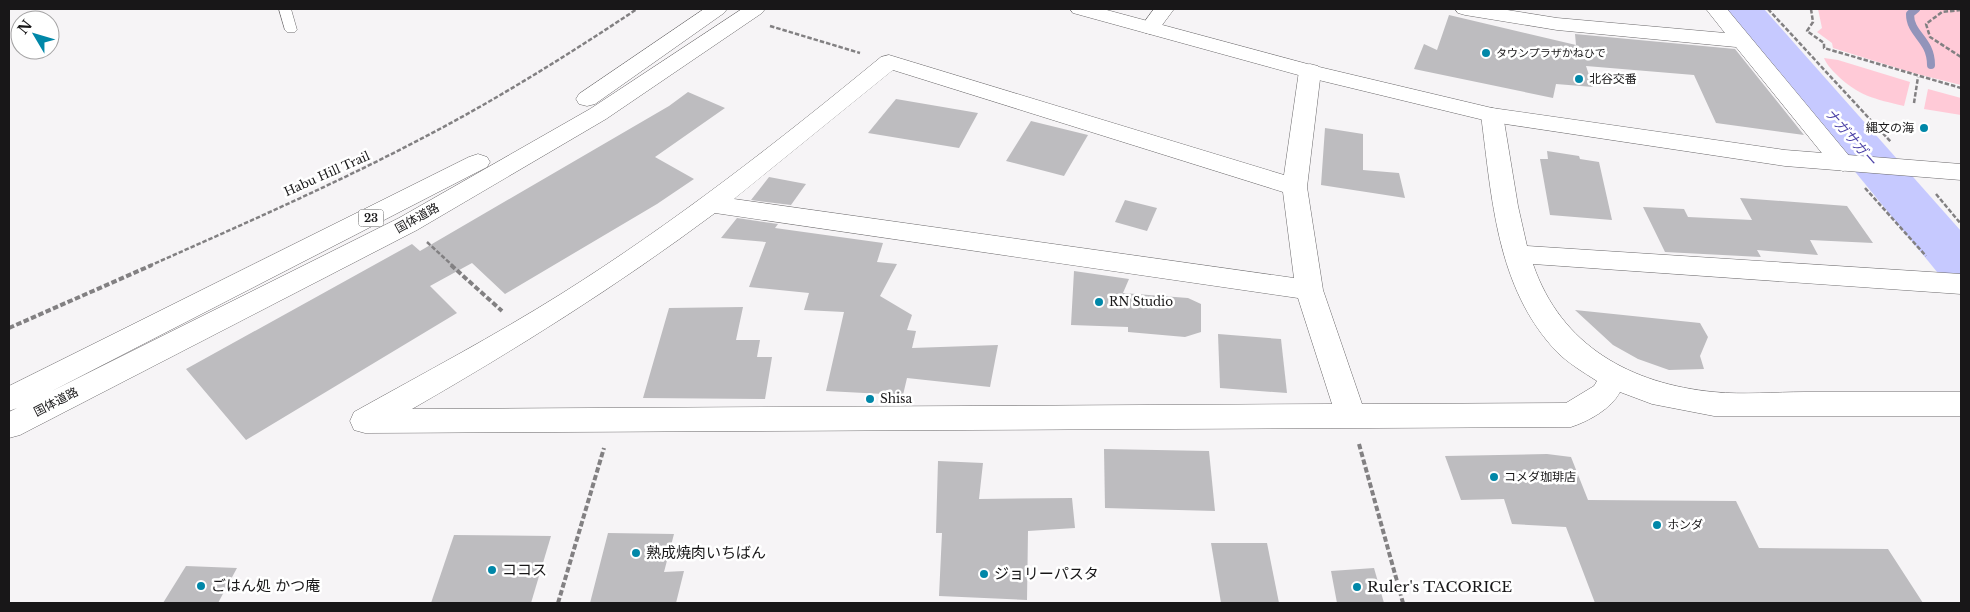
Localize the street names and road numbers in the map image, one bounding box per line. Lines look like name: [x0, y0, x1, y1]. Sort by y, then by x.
street label: Habu Hill Trail: [282, 148, 372, 199]
street label: 国体道路: [392, 199, 441, 236]
road number: 23: [358, 210, 384, 227]
street label: 国体道路: [31, 384, 81, 419]

